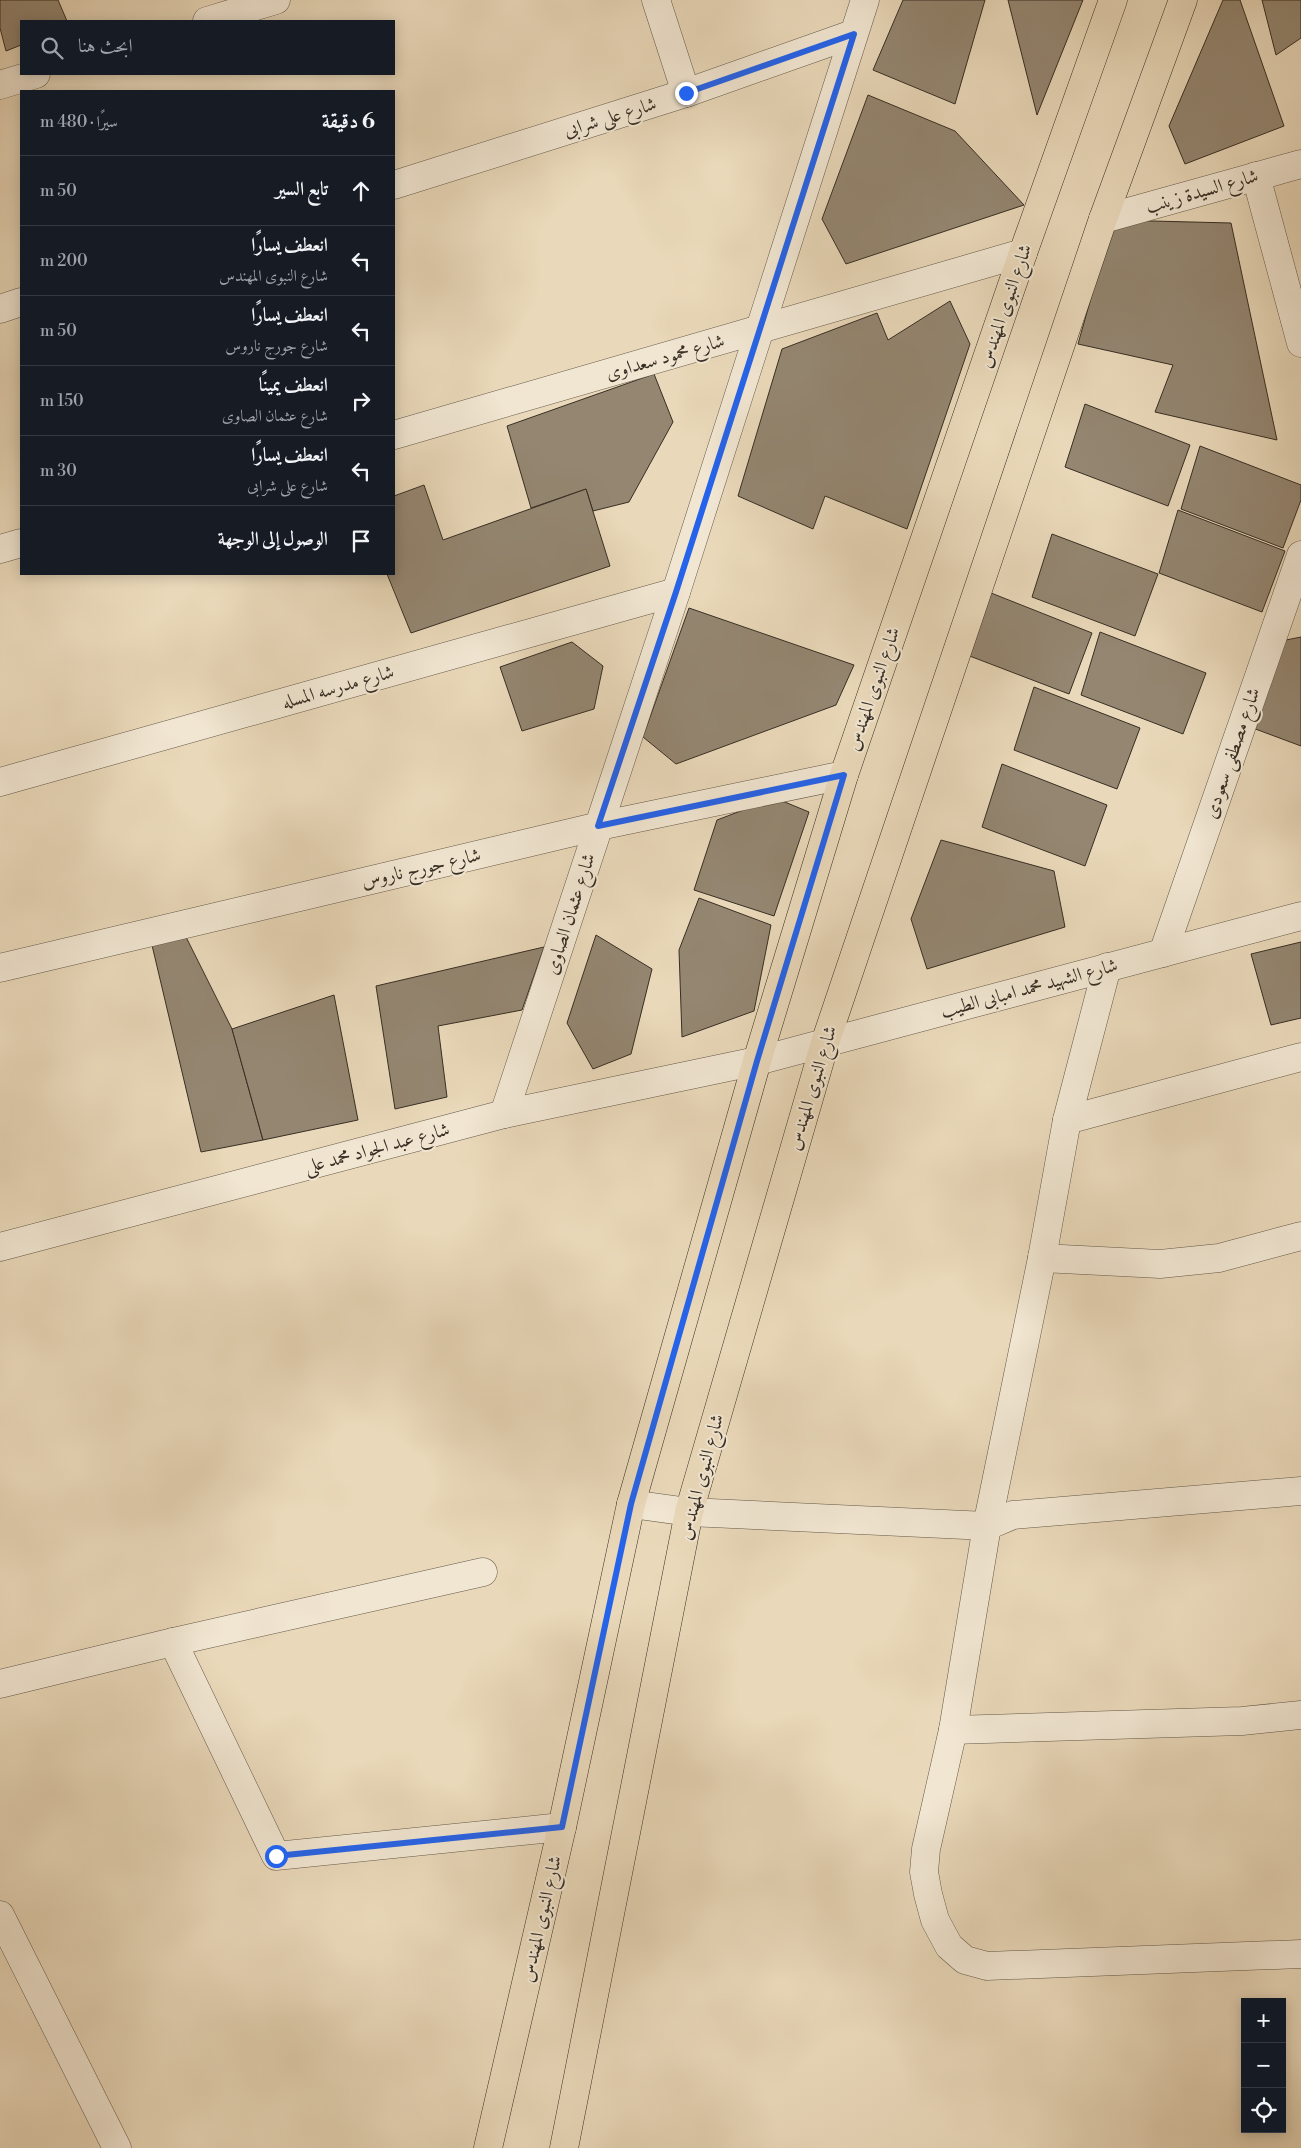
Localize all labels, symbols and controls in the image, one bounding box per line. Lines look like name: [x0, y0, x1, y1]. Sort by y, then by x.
search box: [20, 20, 395, 75]
icon: search: [38, 34, 66, 62]
text: ابحث هنا: [78, 34, 133, 58]
route end: [675, 82, 698, 105]
street label: شارع على شرابى: [561, 91, 660, 145]
text: 6 دقيقة: [322, 109, 375, 135]
text: سيرًا · 480 m: [40, 112, 118, 132]
street label: شارع السيدة زينب: [1143, 163, 1262, 221]
text: تابع السير: [275, 177, 328, 201]
icon: ahead: [347, 177, 375, 205]
text: 50 m: [40, 181, 77, 201]
text: انعطف يسارًا: [251, 233, 328, 257]
street label: شارع النبوى المهندس: [973, 241, 1040, 372]
icon: left: [347, 247, 375, 275]
text: 200 m: [40, 251, 88, 271]
text: شارع النبوى المهندس: [219, 266, 328, 286]
text: انعطف يسارًا: [251, 303, 328, 327]
icon: left: [347, 317, 375, 345]
text: 50 m: [40, 321, 77, 341]
street label: شارع محمود سعداوى: [603, 329, 728, 388]
text: شارع جورج ناروس: [225, 336, 328, 356]
text: انعطف يمينًا: [259, 373, 328, 397]
icon: right: [347, 387, 375, 415]
text: 150 m: [40, 391, 84, 411]
text: شارع عثمان الصاوى: [222, 406, 328, 426]
text: انعطف يسارًا: [251, 443, 328, 467]
icon: left: [347, 457, 375, 485]
text: 30 m: [40, 461, 77, 481]
text: شارع على شرابى: [247, 476, 328, 496]
text: الوصول إلى الوجهة: [218, 527, 328, 551]
icon: arrive: [347, 527, 375, 555]
street label: شارع النبوى المهندس: [841, 624, 908, 755]
street label: شارع مدرسه المسله: [279, 660, 398, 717]
street label: شارع مصطفى سعودى: [1198, 684, 1268, 823]
street label: شارع جورج ناروس: [359, 843, 484, 898]
street label: شارع عثمان الصاوى: [539, 850, 604, 979]
street label: شارع الشهيد محمد امبابى الطيب: [938, 953, 1121, 1026]
street label: شارع النبوى المهندس: [782, 1023, 845, 1154]
street label: شارع عبد الجواد محمد على: [302, 1117, 453, 1182]
street label: شارع النبوى المهندس: [673, 1411, 732, 1543]
route start: [265, 1845, 288, 1868]
street label: شارع النبوى المهندس: [515, 1853, 570, 1985]
map controls: [1241, 1998, 1286, 2133]
button: +: [1241, 1998, 1286, 2043]
button: −: [1241, 2043, 1286, 2088]
button: locate: [1241, 2088, 1286, 2133]

